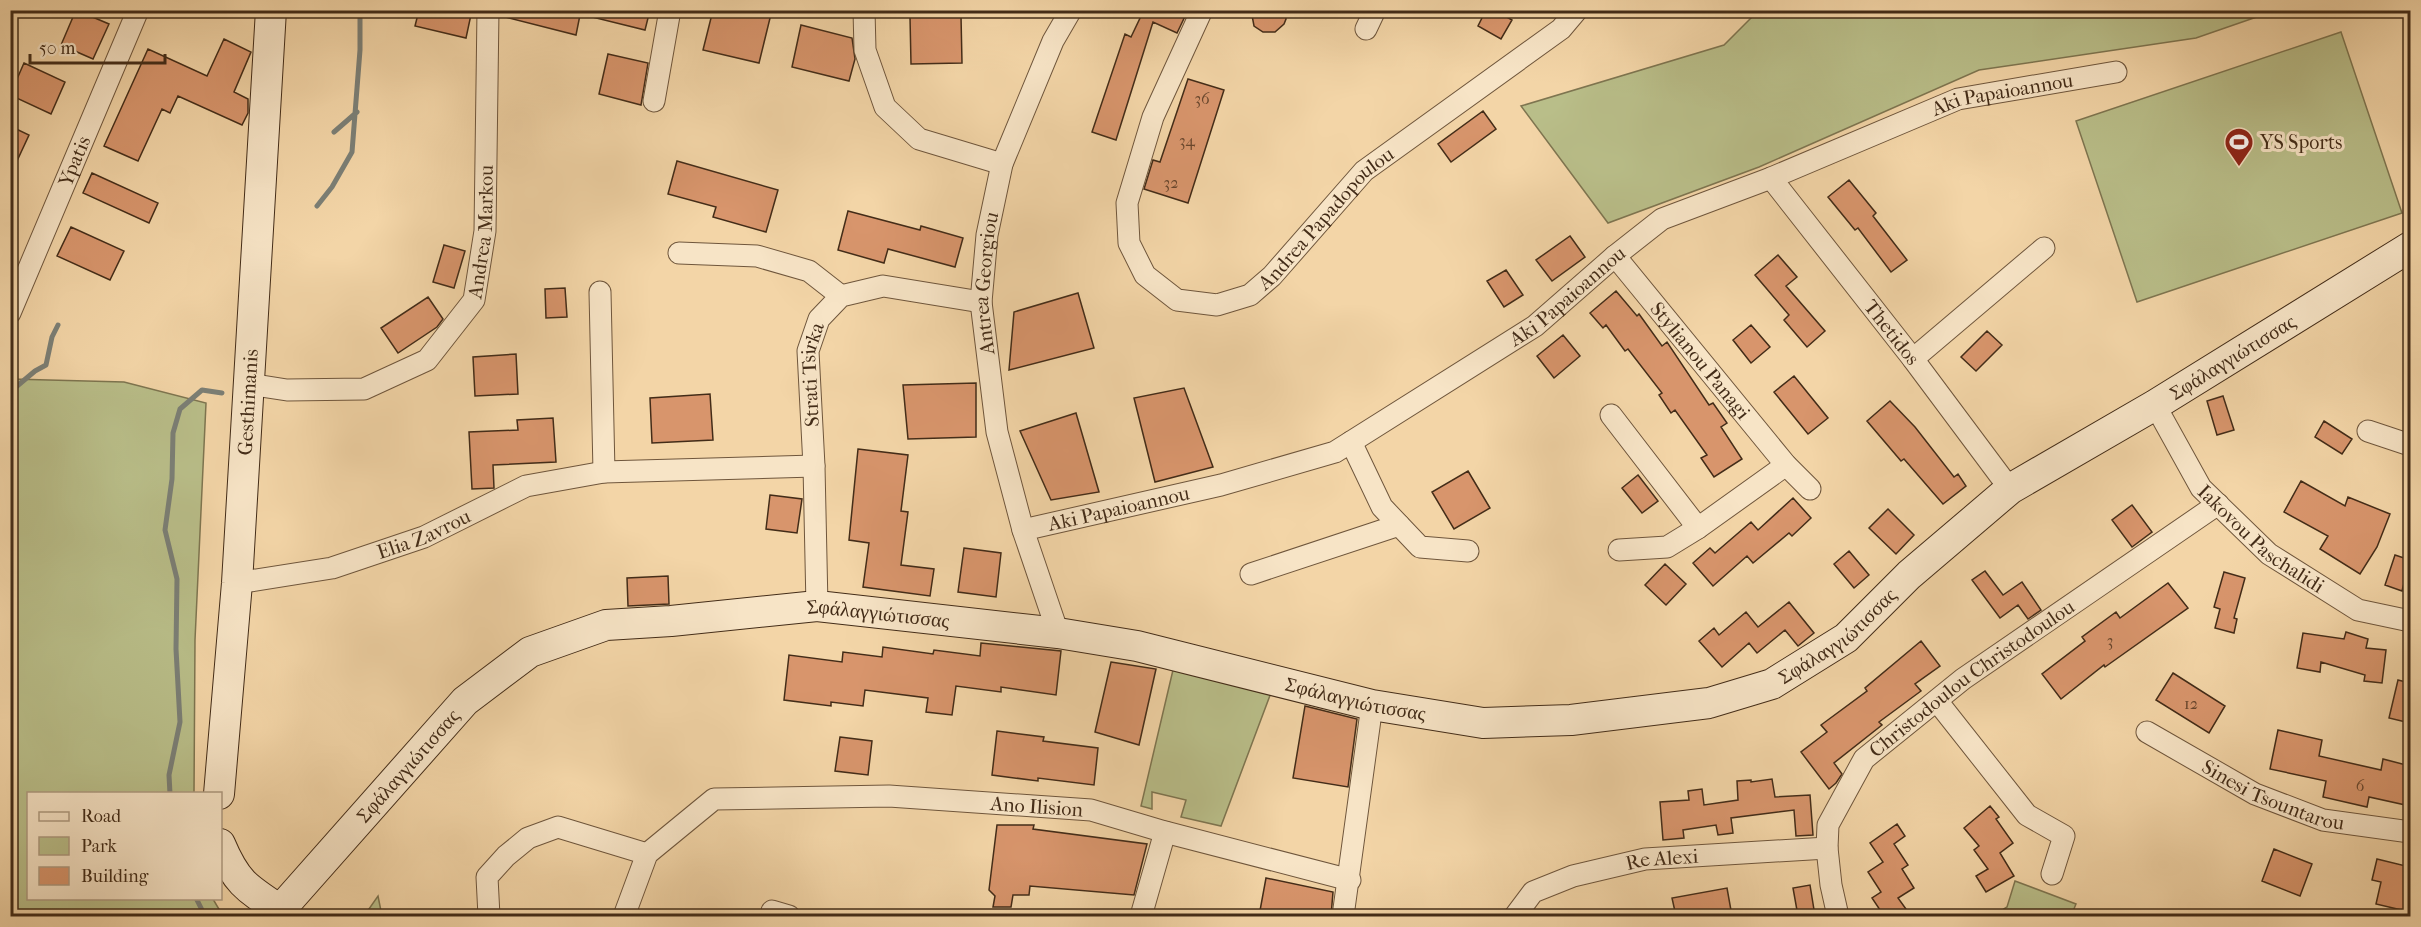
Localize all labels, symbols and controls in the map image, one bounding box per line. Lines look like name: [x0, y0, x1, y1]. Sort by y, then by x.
scale bar: [30, 27, 165, 65]
text: 50 m: [39, 38, 76, 59]
street label: Aki Papaioannou: [1927, 68, 2075, 121]
house number: 36: [1194, 89, 1210, 108]
sports icon: YS Sports: [2223, 126, 2255, 168]
house number: 34: [1179, 131, 1196, 150]
place label: YS Sports: [2259, 131, 2342, 154]
street label: Ypatis: [53, 132, 95, 191]
street label: Andrea Papadopoulou: [1252, 142, 1399, 295]
street label: Andrea Markou: [463, 164, 497, 301]
house number: 32: [1164, 173, 1178, 192]
street label: Antrea Georgiou: [969, 209, 1003, 357]
street label: Aki Papaioannou: [1504, 241, 1630, 351]
street label: Thetidos: [1859, 295, 1925, 369]
street label: Stylianou Panagi: [1646, 297, 1755, 424]
street label: Σφάλαγγιώτισσας: [2165, 310, 2299, 405]
street label: Strati Tsirka: [796, 319, 829, 427]
street label: Gesthimanis: [233, 348, 262, 456]
street label: Iakovou Paschalidi: [2193, 480, 2329, 597]
street label: Aki Papaioannou: [1045, 481, 1192, 536]
street label: Elia Zavrou: [374, 504, 475, 564]
street label: Σφάλαγγιώτισσας: [1774, 583, 1901, 689]
street label: Σφάλαγγιώτισσας: [806, 594, 951, 632]
street label: Christodoulou Christodoulou: [1865, 594, 2079, 762]
house number: 3: [2107, 631, 2113, 650]
street label: Σφάλαγγιώτισσας: [1283, 672, 1428, 725]
house number: 12: [2184, 694, 2198, 713]
street label: Σφάλαγγιώτισσας: [352, 704, 464, 827]
street label: Sinesi Tsountarou: [2198, 755, 2346, 834]
house number: 6: [2356, 776, 2365, 795]
street label: Ano Ilision: [989, 791, 1084, 821]
legend: [27, 792, 222, 900]
text: Road: [81, 806, 121, 827]
text: Park: [81, 836, 118, 857]
street label: Re Alexi: [1623, 844, 1699, 875]
text: Building: [81, 866, 149, 887]

